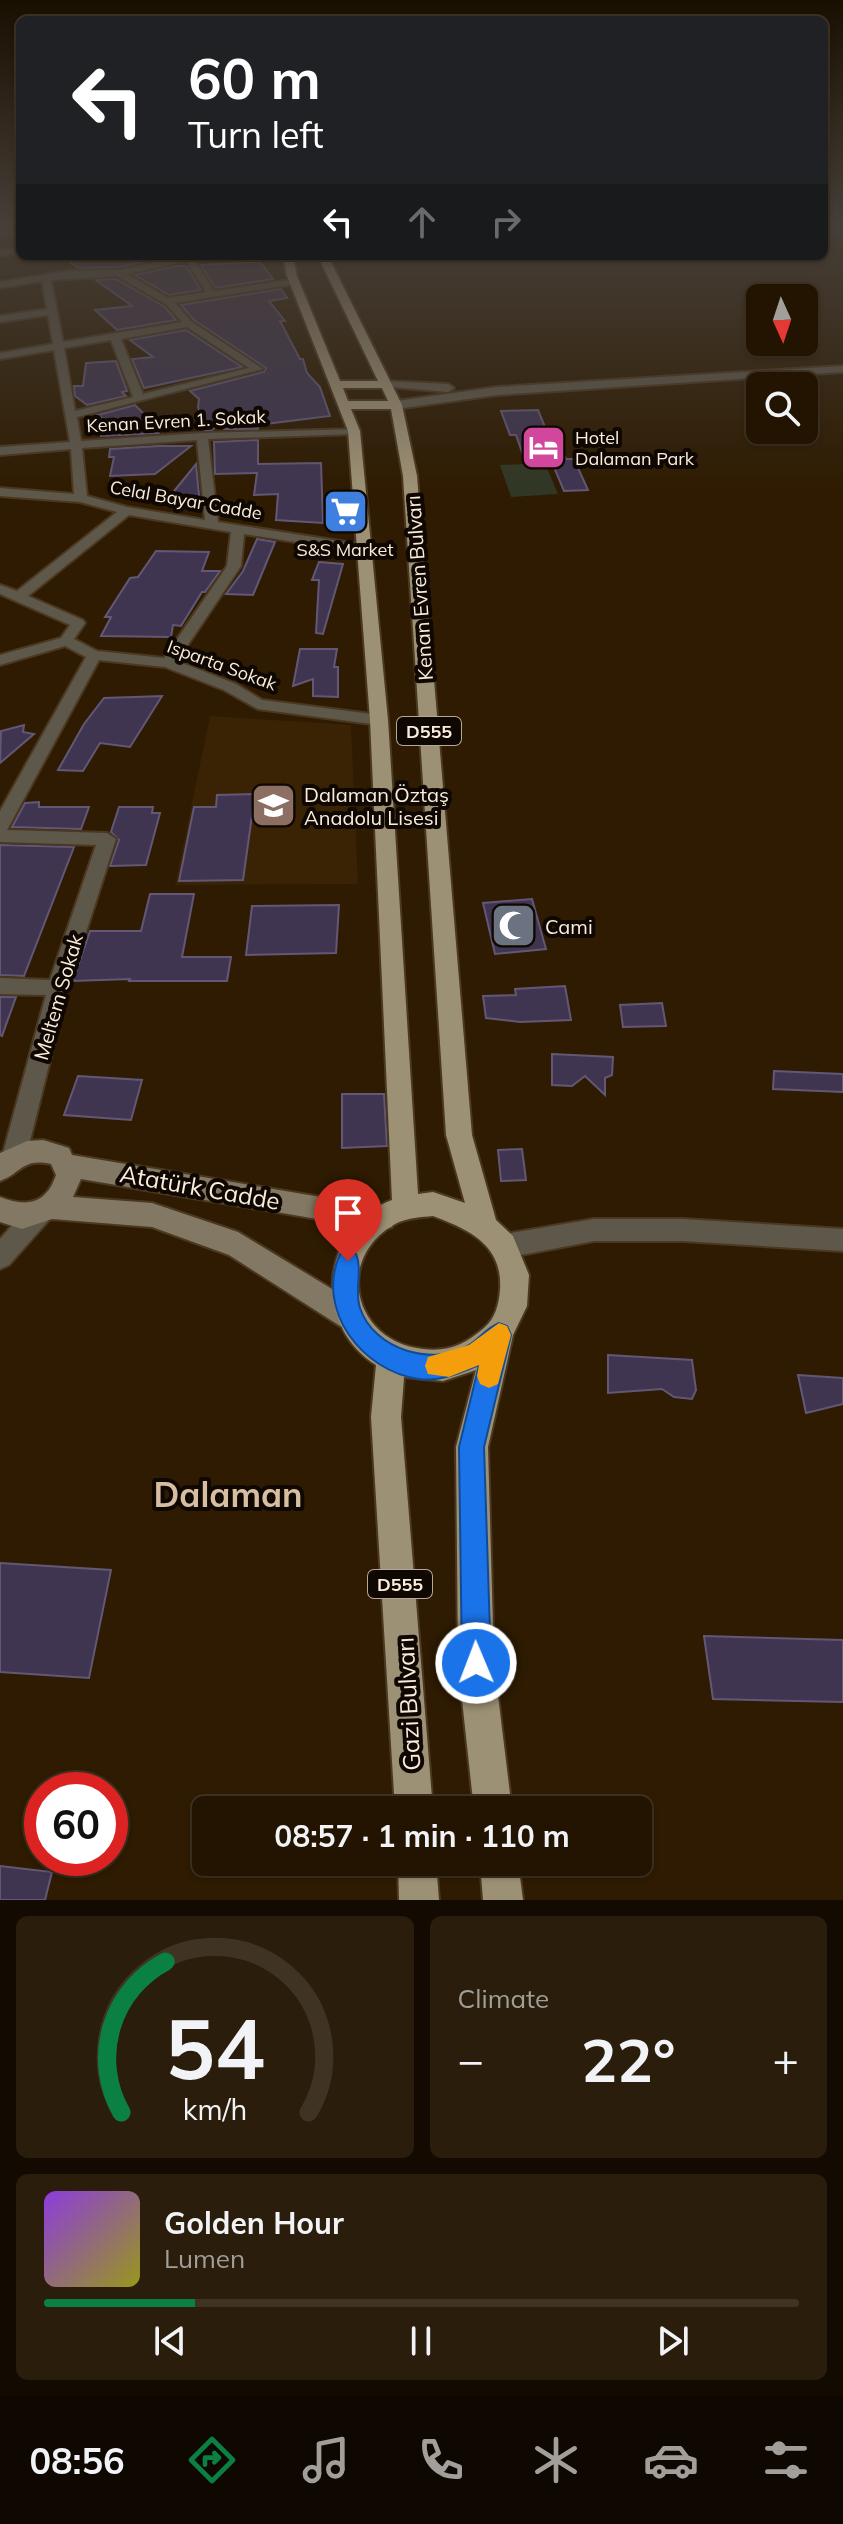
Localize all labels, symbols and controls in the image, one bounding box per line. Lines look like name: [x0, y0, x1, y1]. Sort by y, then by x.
text: 60 m: [188, 43, 321, 113]
icon: left: [56, 48, 160, 152]
text: Turn left: [188, 112, 324, 157]
icon: left: [316, 200, 360, 244]
icon: ahead: [400, 200, 444, 244]
icon: right: [484, 200, 528, 244]
north arrow: [746, 284, 818, 356]
map controls: [746, 284, 818, 444]
button: search: [746, 372, 818, 444]
street label: Kenan Evren 1. Sokak: [86, 405, 267, 437]
hotel icon: Hotel Dalaman Park: [520, 423, 568, 471]
place label: Hotel Dalaman Park: [575, 426, 695, 470]
street label: Celal Bayar Cadde: [108, 475, 264, 525]
supermarket icon: S&S Market: [321, 487, 369, 535]
street label: Kenan Evren Bulvarı: [400, 495, 438, 681]
place label: S&S Market: [296, 538, 394, 561]
street label: Isparta Sokak: [164, 635, 281, 696]
road number: D555: [397, 717, 461, 745]
school or university icon: Dalaman Öztaş Anadolu Lisesi: [249, 781, 297, 829]
place label: Dalaman Öztaş Anadolu Lisesi: [304, 782, 449, 830]
mosque icon: Cami: [490, 902, 538, 950]
place label: Cami: [545, 914, 593, 939]
street label: Meltem Sokak: [28, 931, 88, 1063]
street label: Atatürk Cadde: [118, 1158, 282, 1216]
pin: [314, 1179, 382, 1261]
icon: arrive: [326, 1191, 370, 1235]
district label: Dalaman: [153, 1473, 303, 1516]
road number: D555: [368, 1570, 432, 1598]
position arrow: [434, 1621, 518, 1705]
street label: Gazi Bulvarı: [390, 1637, 426, 1771]
speed limit sign: 60: [24, 1772, 128, 1876]
text: 08:57 · 1 min · 110 m: [274, 1817, 570, 1855]
text: Climate: [458, 1982, 549, 2015]
text: 54: [165, 1995, 265, 2100]
text: 22°: [581, 2022, 676, 2097]
text: −: [458, 2032, 484, 2087]
text: +: [773, 2032, 799, 2087]
text: km/h: [182, 2091, 247, 2127]
text: Golden Hour: [164, 2204, 344, 2242]
text: Lumen: [164, 2242, 245, 2275]
icon: previous: [148, 2319, 192, 2363]
icon: pause: [399, 2319, 443, 2363]
icon: next: [651, 2319, 695, 2363]
icon: directions: [184, 2432, 240, 2488]
icon: music: [298, 2432, 354, 2488]
icon: phone: [413, 2432, 469, 2488]
icon: climate: [528, 2432, 584, 2488]
icon: car: [643, 2432, 699, 2488]
icon: filters: [758, 2432, 814, 2488]
text: 08:56: [29, 2438, 125, 2483]

